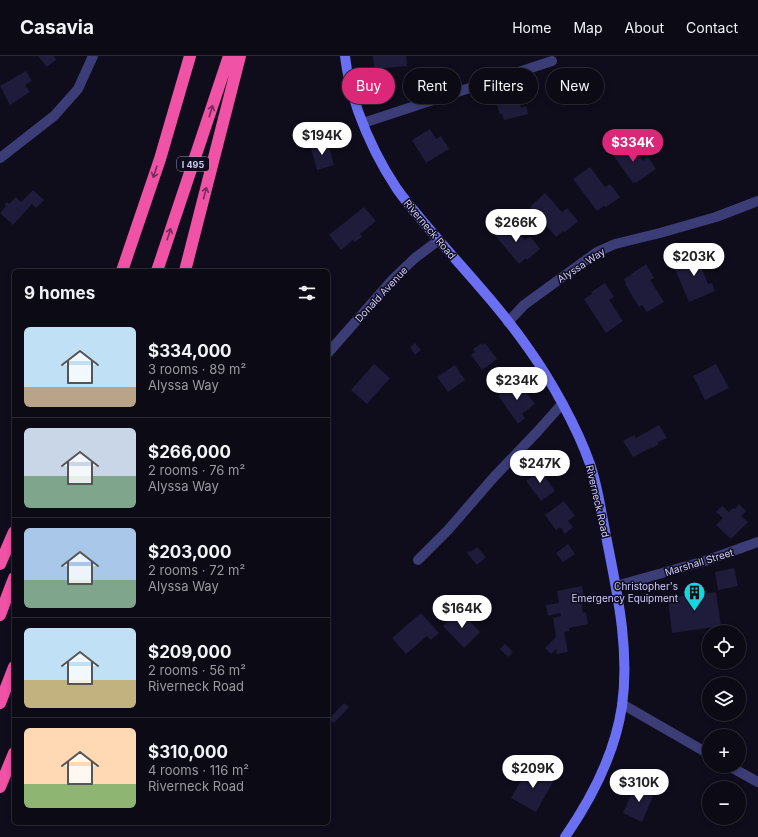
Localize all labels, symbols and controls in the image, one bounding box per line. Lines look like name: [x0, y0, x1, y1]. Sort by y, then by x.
text: Casavia: [20, 16, 94, 39]
text: Home: [512, 19, 551, 36]
text: Map: [573, 19, 603, 36]
text: About: [625, 19, 664, 36]
text: Contact: [686, 19, 738, 36]
chip: Buy: [342, 68, 395, 104]
chip: Rent: [403, 68, 461, 104]
chip: Filters: [469, 68, 538, 104]
chip: New: [546, 68, 604, 104]
one-way arrow: [207, 105, 215, 117]
pin: $194K: [294, 122, 350, 156]
text: $194K: [302, 127, 342, 143]
pin: $334K: [605, 129, 661, 163]
text: $334K: [611, 134, 655, 150]
road number: I 495: [177, 157, 209, 171]
one-way arrow: [151, 166, 159, 178]
one-way arrow: [202, 186, 210, 199]
street label: Riverneck Road: [402, 197, 458, 261]
pin: $266K: [488, 209, 544, 243]
text: $266K: [495, 214, 537, 230]
one-way arrow: [166, 228, 174, 240]
pin: $203K: [666, 243, 722, 277]
street label: Alyssa Way: [555, 245, 607, 285]
text: $203K: [672, 248, 716, 264]
street label: Donald Avenue: [352, 264, 410, 324]
icon: filters: [296, 282, 318, 304]
text: 9 homes: [24, 283, 95, 303]
text: $334,000: [148, 341, 232, 361]
icon: home: [56, 343, 104, 391]
text: 3 rooms · 89 m²: [148, 361, 246, 377]
pin: $234K: [489, 367, 545, 401]
text: $234K: [495, 372, 539, 388]
text: Alyssa Way: [148, 377, 219, 393]
text: $266,000: [148, 442, 231, 462]
icon: home: [56, 444, 104, 492]
pin: $247K: [512, 450, 568, 484]
text: $247K: [519, 455, 561, 471]
text: 2 rooms · 76 m²: [148, 462, 245, 478]
street label: Riverneck Road: [584, 464, 612, 538]
text: Alyssa Way: [148, 478, 219, 494]
text: $203,000: [148, 542, 232, 562]
icon: home: [56, 544, 104, 592]
street label: Marshall Street: [663, 546, 735, 578]
text: 2 rooms · 72 m²: [148, 562, 245, 578]
text: Alyssa Way: [148, 578, 219, 594]
building icon: Christopher's Emergency Equipment: [681, 579, 707, 612]
place label: Christopher's Emergency Equipment: [572, 580, 679, 604]
pin: $164K: [434, 595, 490, 629]
text: $164K: [442, 600, 482, 616]
map controls: [702, 625, 746, 825]
button: locate: [702, 625, 746, 669]
text: $209,000: [148, 642, 231, 662]
icon: home: [56, 644, 104, 692]
text: 2 rooms · 56 m²: [148, 662, 246, 678]
button: layers: [702, 677, 746, 721]
text: Riverneck Road: [148, 678, 244, 694]
button: +: [702, 729, 746, 773]
text: $310,000: [148, 742, 228, 762]
icon: home: [56, 744, 104, 792]
pin: $209K: [505, 755, 561, 789]
text: $209K: [511, 760, 555, 776]
text: 4 rooms · 116 m²: [148, 762, 249, 778]
pin: $310K: [611, 769, 667, 803]
text: $310K: [619, 774, 659, 790]
text: Riverneck Road: [148, 778, 244, 794]
button: −: [702, 781, 746, 825]

